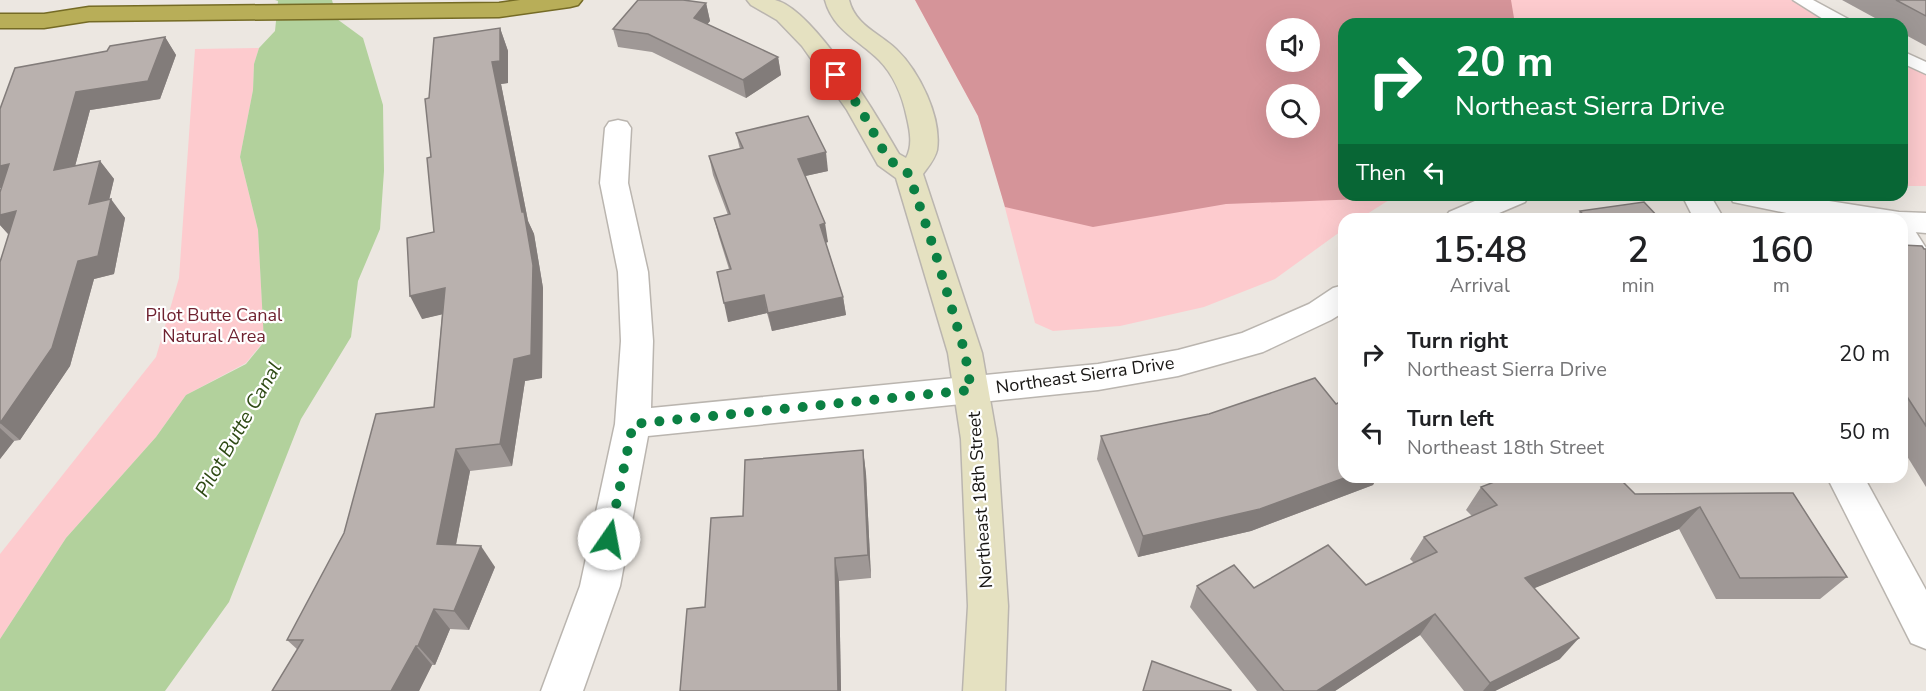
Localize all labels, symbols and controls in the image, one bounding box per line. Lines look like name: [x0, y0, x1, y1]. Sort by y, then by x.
map controls: [1266, 18, 1320, 138]
button: sound: [1266, 18, 1320, 72]
text: 20 m: [1455, 34, 1554, 91]
icon: right: [1356, 42, 1434, 120]
pin: [810, 49, 861, 100]
icon: arrive: [819, 58, 852, 91]
button: search: [1266, 84, 1320, 138]
text: Northeast Sierra Drive: [1455, 88, 1725, 125]
icon: left: [1418, 156, 1451, 189]
text: Then: [1356, 158, 1406, 188]
text: 15:48: [1432, 226, 1527, 275]
text: 2: [1627, 226, 1649, 275]
text: 160: [1749, 226, 1814, 275]
text: Arrival: [1450, 272, 1510, 299]
text: min: [1622, 272, 1655, 299]
text: m: [1773, 272, 1790, 299]
park label: Pilot Butte Canal Natural Area: [146, 303, 283, 348]
text: Turn right: [1407, 326, 1508, 356]
icon: right: [1356, 338, 1389, 371]
text: 20 m: [1839, 339, 1890, 369]
street label: Northeast Sierra Drive: [994, 351, 1176, 399]
text: Northeast Sierra Drive: [1407, 356, 1607, 383]
water label: Pilot Butte Canal: [189, 357, 288, 502]
text: Turn left: [1407, 404, 1494, 434]
street label: Northeast 18th Street: [962, 410, 998, 589]
icon: left: [1356, 416, 1389, 449]
text: 50 m: [1839, 417, 1890, 447]
text: Northeast 18th Street: [1407, 434, 1604, 461]
position arrow: [577, 507, 641, 571]

